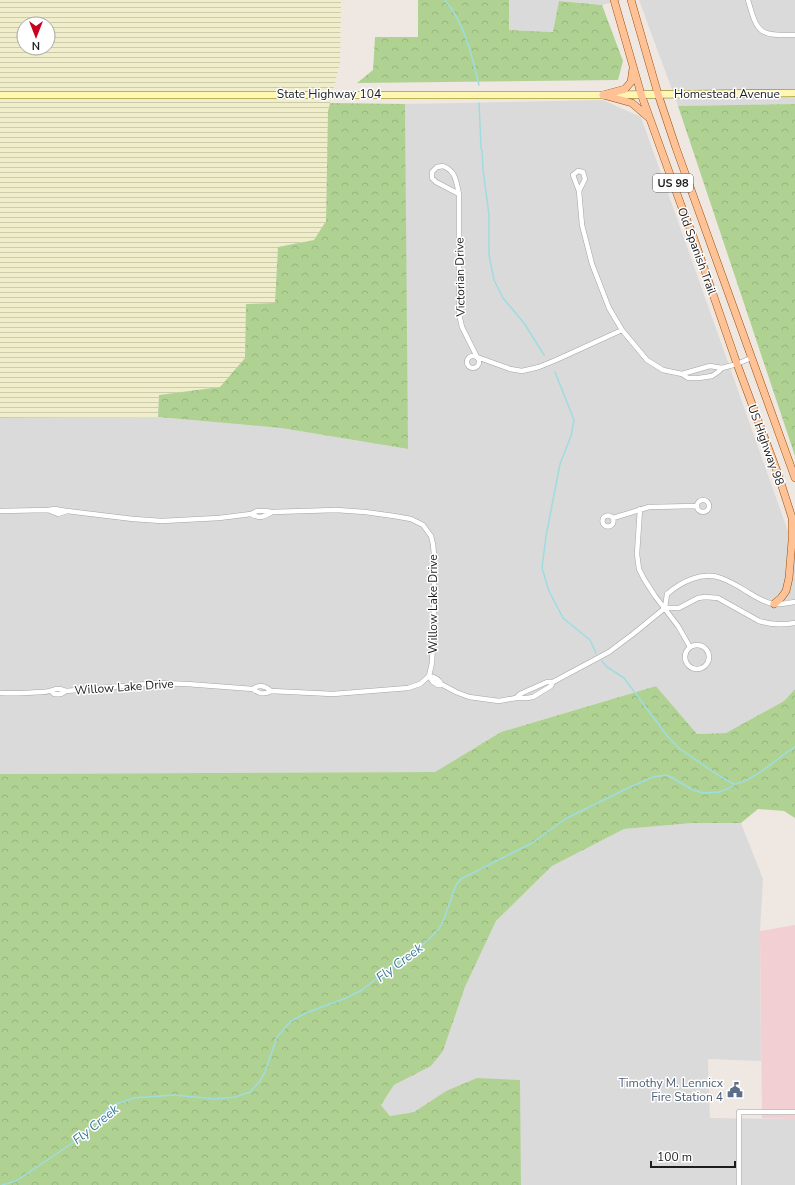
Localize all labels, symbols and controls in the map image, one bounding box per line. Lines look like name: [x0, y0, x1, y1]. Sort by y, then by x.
north arrow: [16, 16, 56, 56]
text: N: [32, 38, 40, 53]
street label: State Highway 104: [277, 86, 381, 102]
street label: Homestead Avenue: [674, 86, 780, 102]
road number: US 98: [653, 174, 693, 192]
street label: Old Spanish Trail: [674, 205, 720, 297]
street label: Victorian Drive: [451, 237, 469, 318]
street label: US Highway 98: [744, 402, 788, 488]
street label: Willow Lake Drive: [425, 554, 441, 654]
street label: Willow Lake Drive: [74, 676, 174, 698]
water label: Fly Creek: [372, 939, 427, 986]
place label: Timothy M. Lennicx Fire Station 4: [619, 1075, 724, 1105]
public building icon: Timothy M. Lennicx Fire Station 4: [726, 1081, 744, 1099]
water label: Fly Creek: [69, 1100, 123, 1149]
scale bar: [651, 1143, 735, 1169]
text: 100 m: [657, 1149, 692, 1165]

